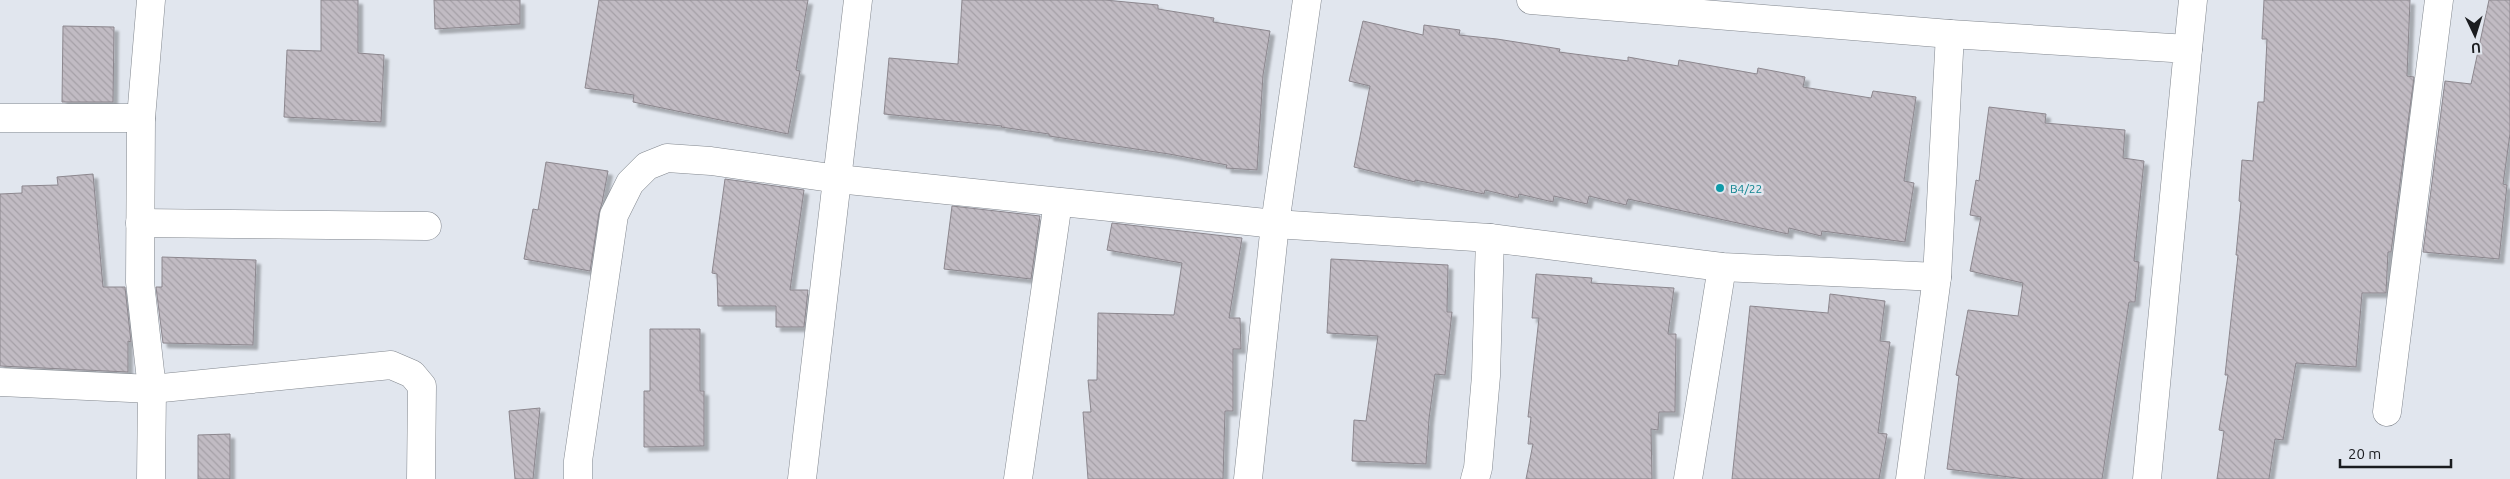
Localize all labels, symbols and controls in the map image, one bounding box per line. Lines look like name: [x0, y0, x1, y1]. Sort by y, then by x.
north arrow: [2450, 10, 2500, 60]
text: U: [2470, 40, 2481, 56]
marker: B4/22: [1714, 182, 1726, 194]
place label: B4/22: [1730, 182, 1762, 195]
scale bar: [2340, 436, 2451, 468]
text: 20 m: [2348, 445, 2381, 462]

